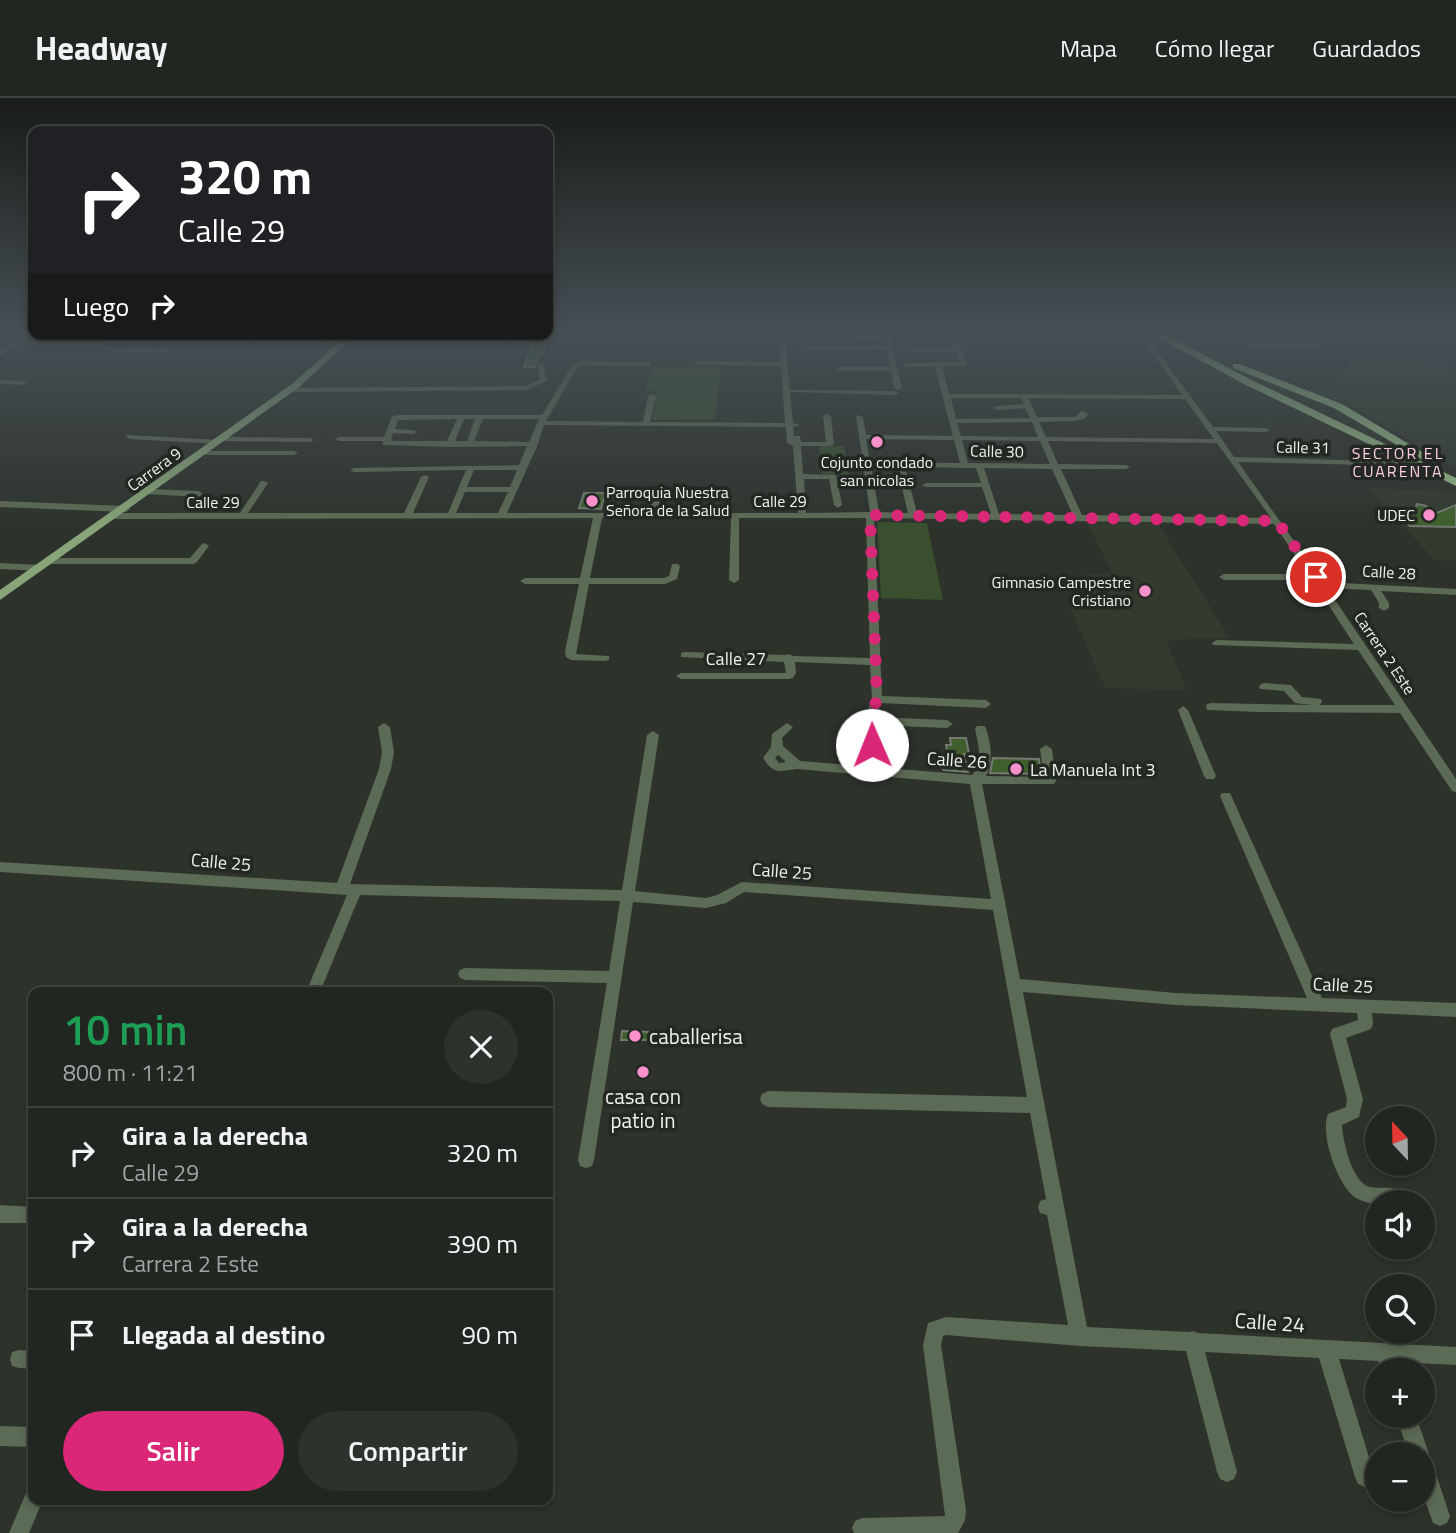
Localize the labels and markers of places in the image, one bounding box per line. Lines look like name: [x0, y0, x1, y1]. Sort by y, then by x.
marker: Cojunto condado san nicolas: [869, 434, 885, 450]
place label: Cojunto condado san nicolas: [821, 450, 933, 492]
place label: Parroquia Nuestra Señora de la Salud: [606, 480, 730, 522]
marker: Parroquia Nuestra Señora de la Salud: [584, 493, 600, 509]
place label: UDEC: [1377, 503, 1415, 527]
marker: UDEC: [1421, 507, 1437, 523]
pin: [1286, 547, 1346, 607]
place label: Gimnasio Campestre Cristiano: [992, 570, 1131, 612]
marker: Gimnasio Campestre Cristiano: [1137, 583, 1153, 599]
place label: La Manuela Int 3: [1030, 756, 1156, 783]
marker: La Manuela Int 3: [1008, 761, 1024, 777]
place label: caballerisa: [649, 1020, 743, 1052]
marker: caballerisa: [627, 1028, 643, 1044]
marker: casa con patio in: [635, 1064, 651, 1080]
place label: casa con patio in: [605, 1080, 681, 1136]

